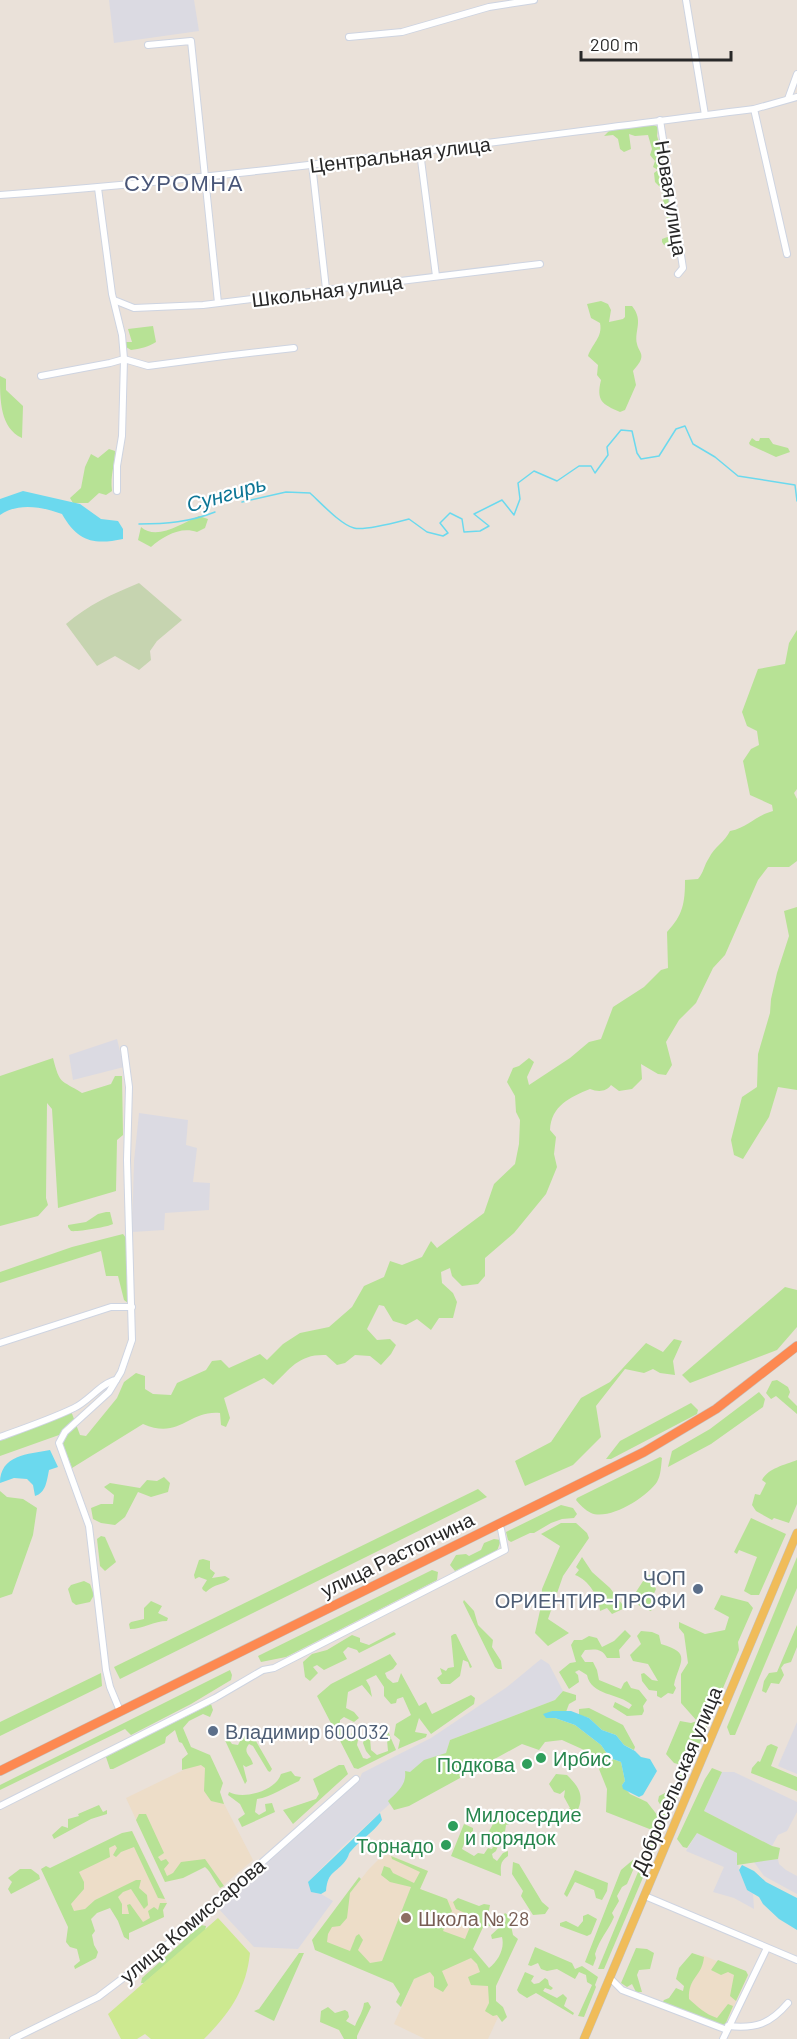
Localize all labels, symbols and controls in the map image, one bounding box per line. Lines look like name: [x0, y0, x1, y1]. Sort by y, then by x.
scale bar: [581, 24, 731, 62]
text: 200 m: [590, 33, 638, 55]
street label: Центральная улица: [308, 131, 493, 177]
street label: Новая улица: [651, 138, 693, 258]
district label: СУРОМНА: [124, 169, 244, 195]
street label: Школьная улица: [250, 269, 405, 311]
water label: Сунгирь: [183, 470, 269, 516]
street label: улица Растопчина: [316, 1506, 478, 1601]
place label: ЧОП ОРИЕНТИР-ПРОФИ: [495, 1565, 686, 1612]
marker: ЧОП ОРИЕНТИР-ПРОФИ: [691, 1582, 705, 1596]
street label: Добросельская улица: [626, 1682, 727, 1877]
place label: Владимир 600032: [225, 1719, 389, 1743]
marker: Владимир 600032: [206, 1724, 220, 1738]
place label: Ирбис: [553, 1746, 611, 1770]
marker: Ирбис: [534, 1751, 548, 1765]
place label: Подкова: [437, 1752, 516, 1776]
marker: Подкова: [520, 1757, 534, 1771]
place label: Милосердие и порядок: [465, 1802, 582, 1849]
marker: Милосердие и порядок: [446, 1819, 460, 1833]
place label: Торнадо: [356, 1833, 434, 1857]
marker: Торнадо: [439, 1838, 453, 1852]
street label: улица Комиссарова: [115, 1852, 270, 1988]
place label: Школа № 28: [418, 1906, 529, 1930]
marker: Школа № 28: [399, 1911, 413, 1925]

